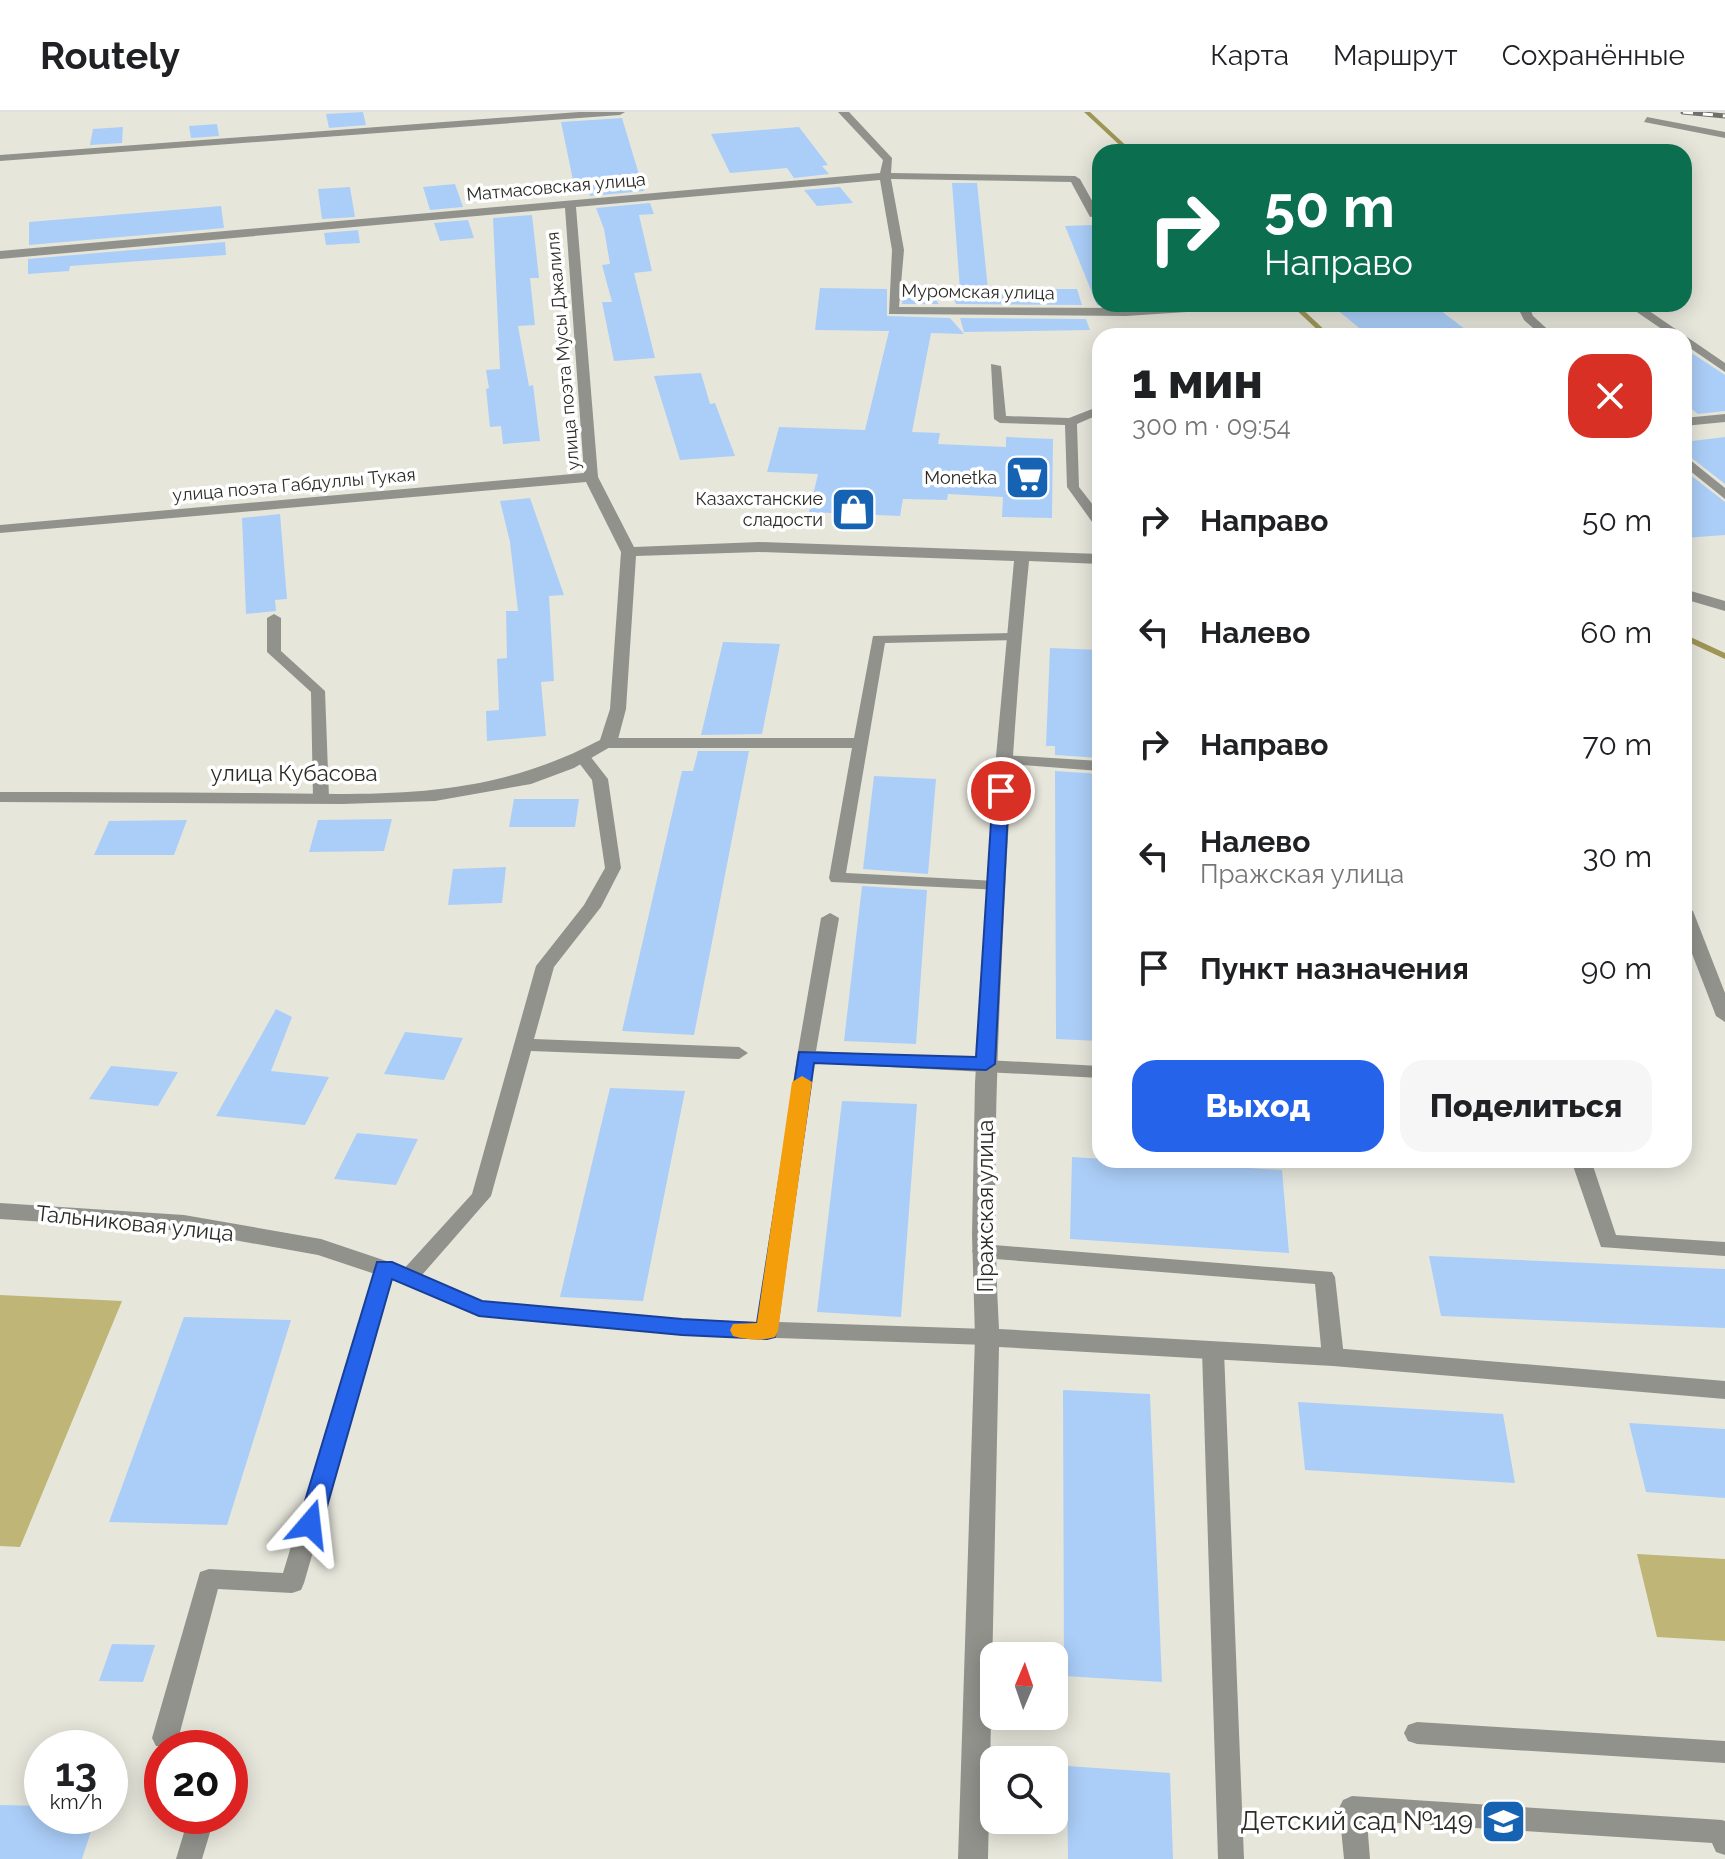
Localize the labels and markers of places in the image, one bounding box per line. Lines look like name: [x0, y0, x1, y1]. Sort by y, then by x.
supermarket icon: Monetka: [1004, 454, 1052, 502]
place label: Monetka: [924, 467, 997, 488]
shop icon: Казахстанские сладости: [830, 485, 878, 533]
place label: Казахстанские сладости: [695, 488, 823, 530]
pin: [967, 757, 1035, 825]
school or university icon: Детский сад №149: [1480, 1797, 1528, 1845]
place label: Детский сад №149: [1240, 1806, 1473, 1836]

